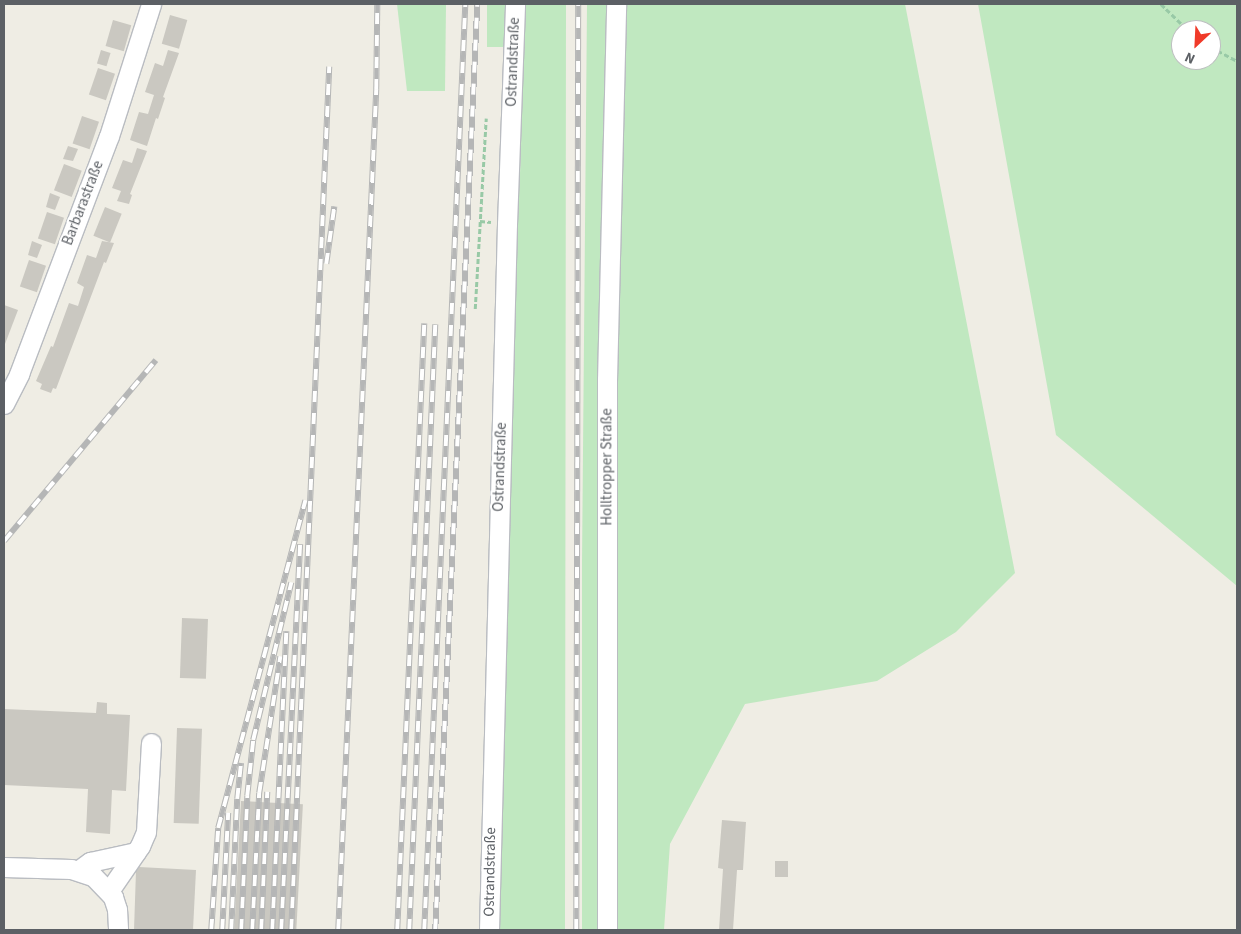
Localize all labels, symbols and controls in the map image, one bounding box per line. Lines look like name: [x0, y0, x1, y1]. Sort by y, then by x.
street label: Ostrandstraße: [502, 17, 524, 107]
north arrow: [1171, 20, 1221, 70]
text: N: [1182, 47, 1199, 69]
street label: Barbarastraße: [59, 158, 107, 248]
street label: Holltropper Straße: [598, 408, 616, 526]
street label: Ostrandstraße: [489, 422, 511, 512]
street label: Ostrandstraße: [480, 827, 500, 917]

